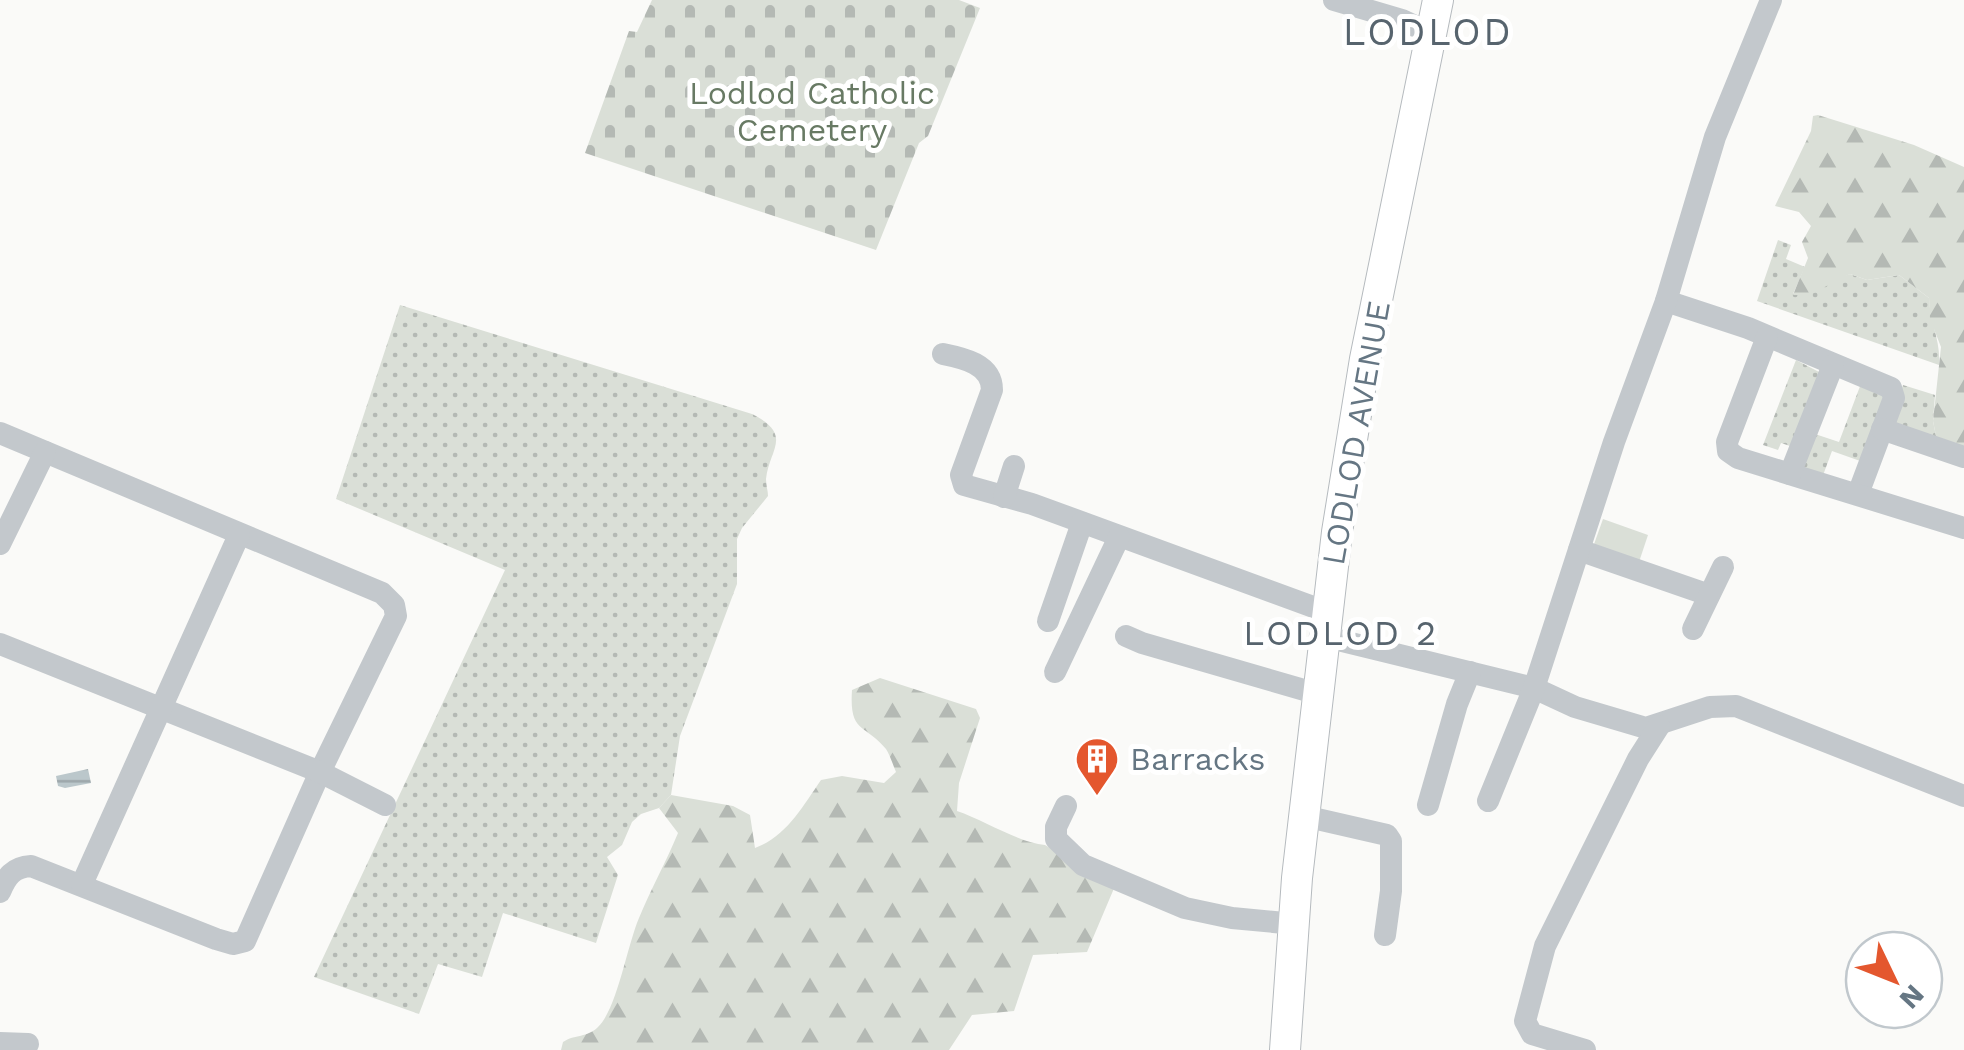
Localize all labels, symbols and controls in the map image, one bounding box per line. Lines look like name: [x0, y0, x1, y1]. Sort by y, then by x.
district label: LODLOD: [1343, 10, 1513, 54]
park label: Lodlod Catholic Cemetery: [689, 74, 935, 149]
street label: LODLOD AVENUE: [1314, 298, 1398, 568]
district label: LODLOD 2: [1243, 612, 1439, 654]
building icon: Barracks: [1074, 736, 1120, 797]
place label: Barracks: [1130, 740, 1265, 778]
north arrow: [1844, 930, 1944, 1030]
text: N: [1893, 978, 1931, 1016]

